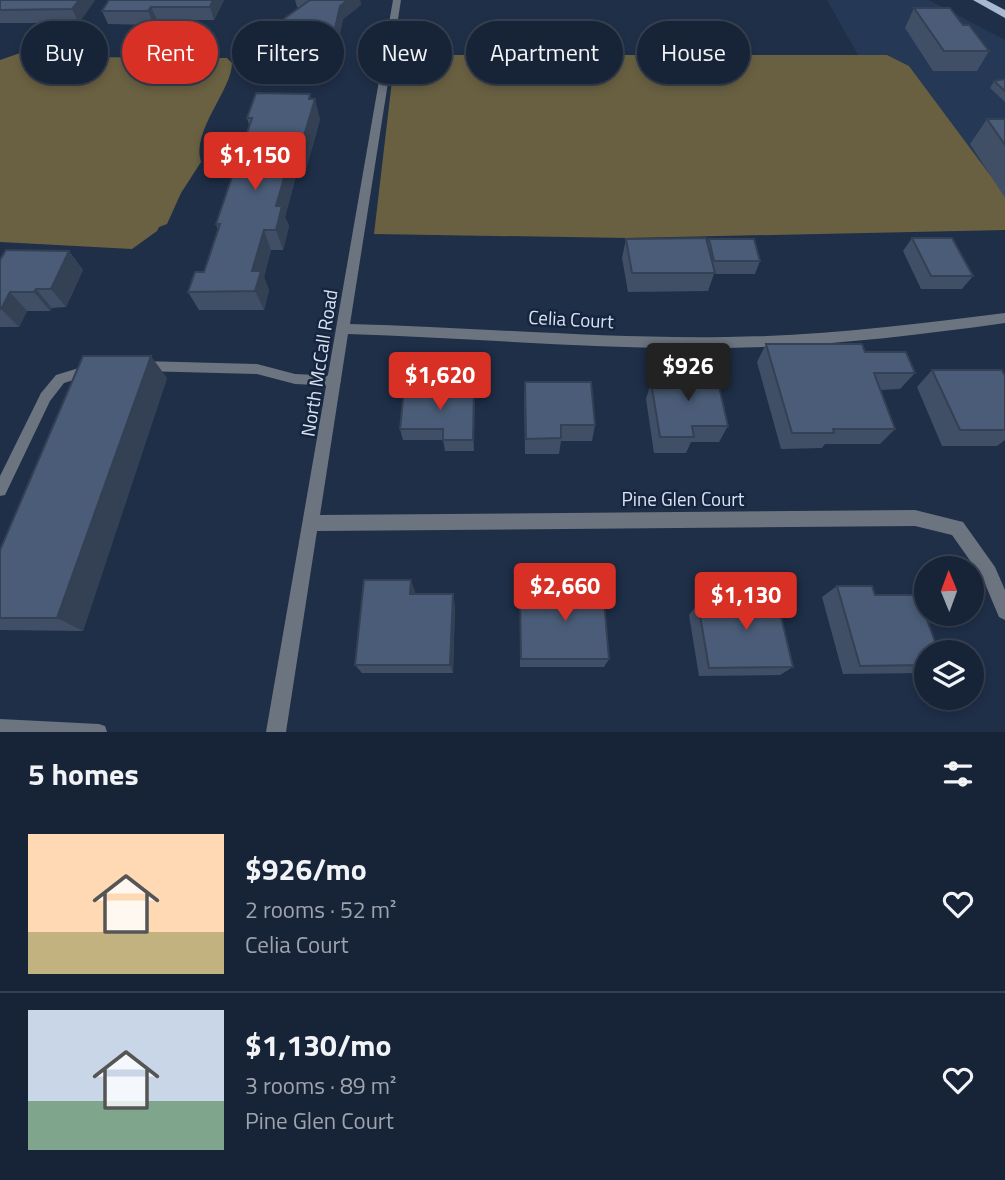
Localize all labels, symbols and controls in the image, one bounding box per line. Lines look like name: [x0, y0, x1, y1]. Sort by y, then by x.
chip: Buy: [21, 21, 108, 84]
chip: Rent: [122, 21, 218, 84]
chip: Filters: [232, 21, 344, 84]
chip: New: [358, 21, 452, 84]
chip: Apartment: [466, 21, 623, 84]
chip: House: [637, 21, 750, 84]
pin: $1,150: [198, 132, 312, 192]
text: $1,150: [220, 137, 290, 172]
street label: North McCall Road: [293, 287, 344, 439]
street label: Celia Court: [528, 302, 615, 335]
pin: $926: [647, 344, 729, 403]
text: $926: [662, 348, 714, 383]
pin: $1,620: [383, 352, 497, 412]
text: $1,620: [405, 357, 475, 392]
street label: Pine Glen Court: [622, 484, 745, 513]
north arrow: [914, 556, 984, 626]
map controls: [914, 556, 984, 710]
pin: $2,660: [508, 564, 622, 623]
text: $2,660: [530, 568, 600, 603]
pin: $1,130: [689, 572, 803, 632]
text: $1,130: [711, 577, 781, 612]
button: layers: [914, 640, 984, 710]
text: 5 homes: [28, 751, 139, 797]
icon: filters: [939, 755, 977, 793]
text: $926/mo: [245, 846, 367, 892]
icon: home: [84, 862, 168, 946]
icon: heart: [939, 885, 977, 923]
text: 2 rooms · 52 m²: [245, 892, 396, 927]
text: Celia Court: [245, 927, 349, 962]
text: $1,130/mo: [245, 1022, 391, 1068]
icon: home: [84, 1038, 168, 1122]
icon: heart: [939, 1061, 977, 1099]
text: 3 rooms · 89 m²: [245, 1068, 396, 1103]
text: Pine Glen Court: [245, 1103, 394, 1138]

